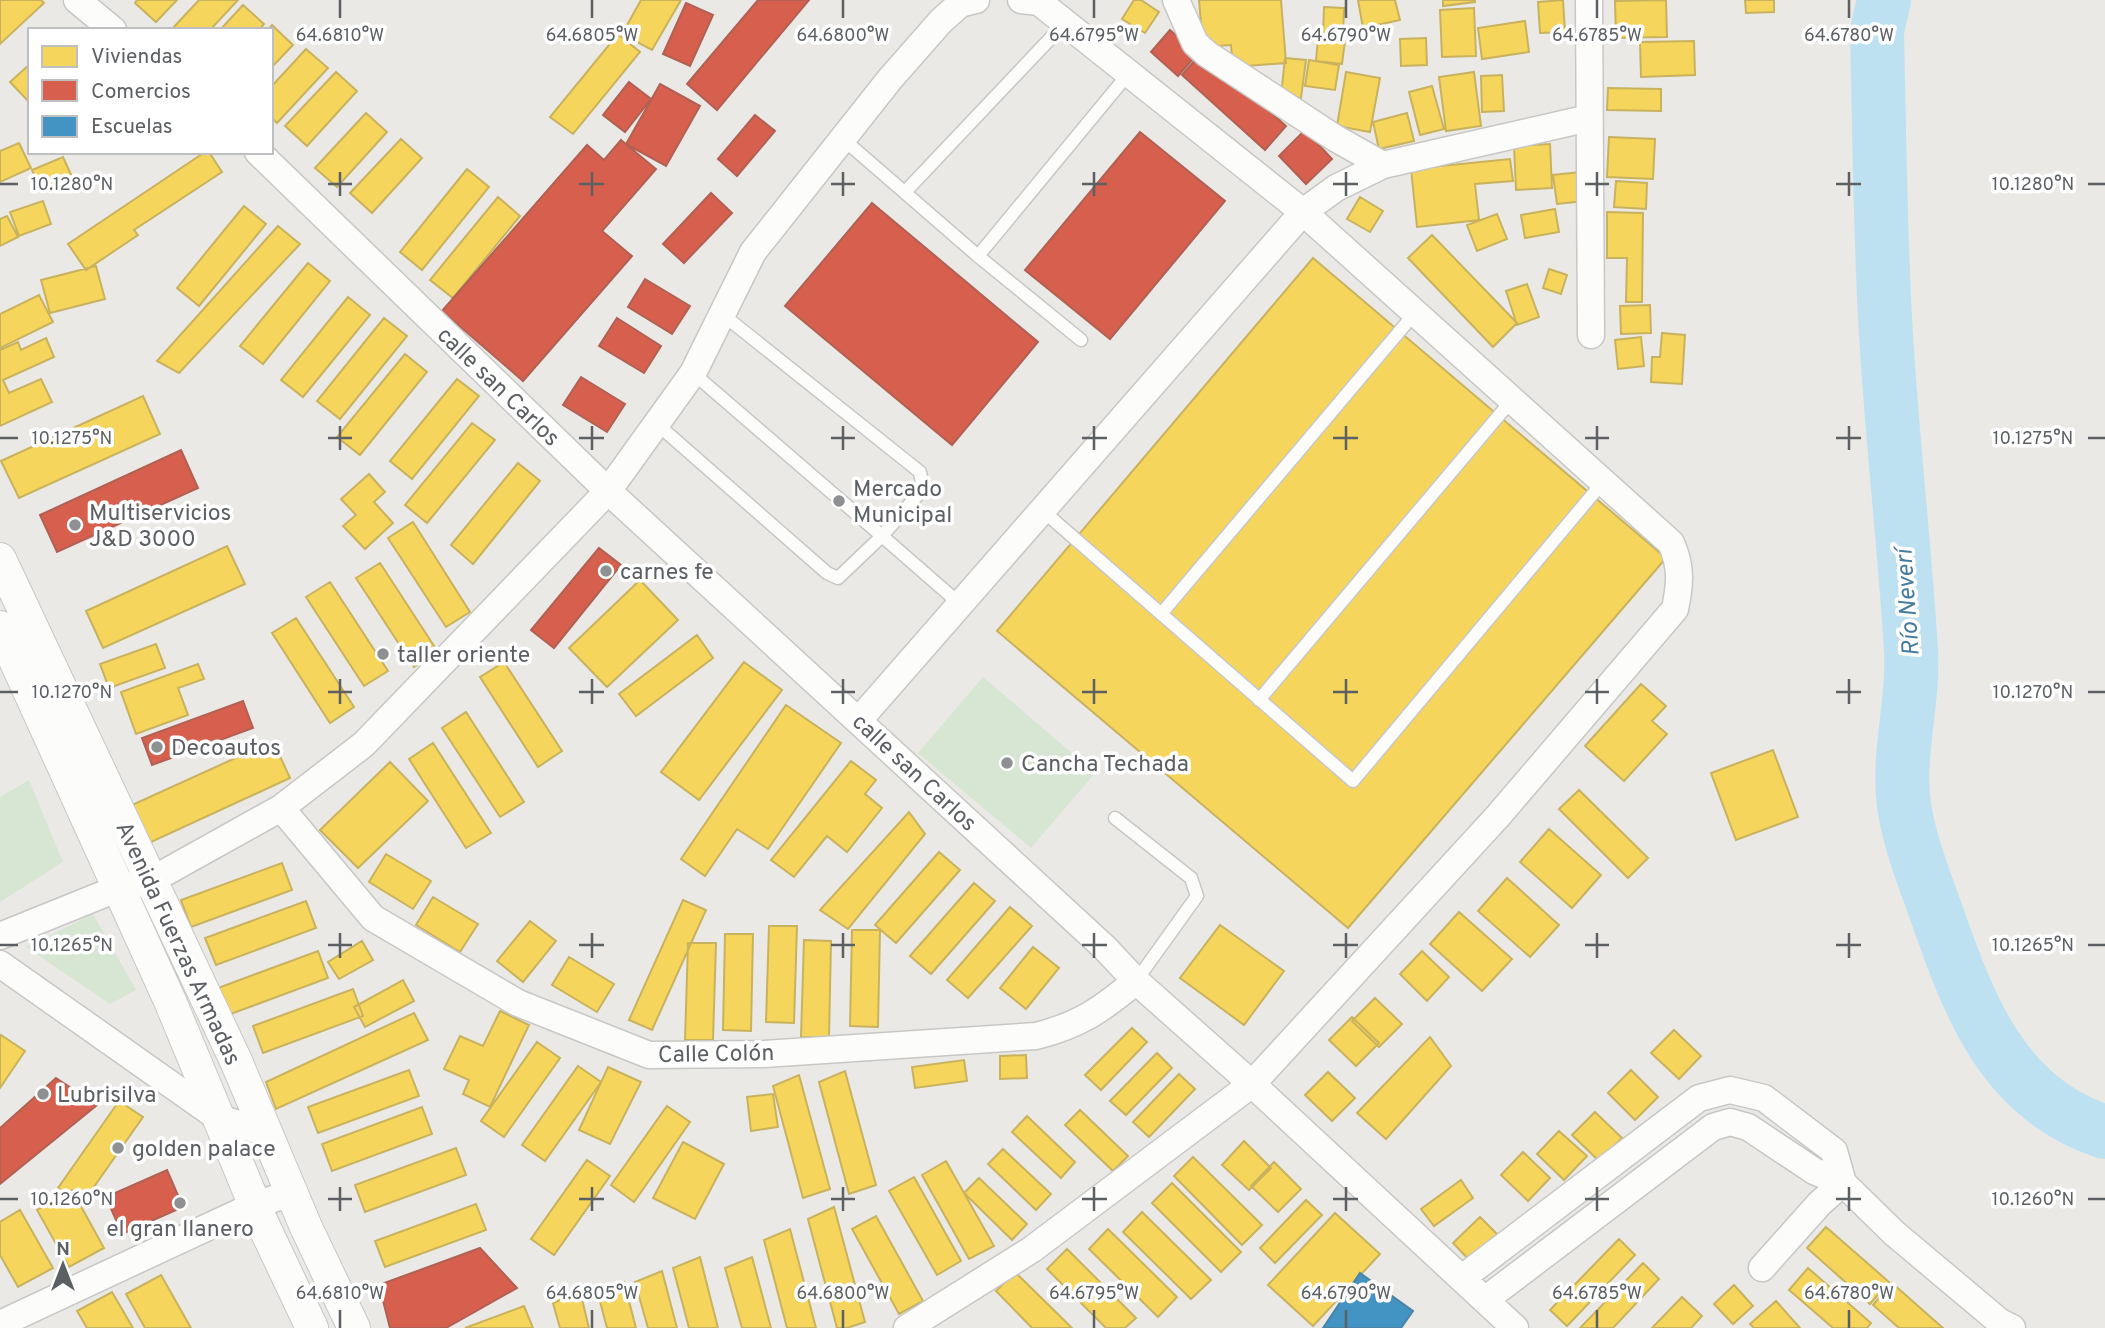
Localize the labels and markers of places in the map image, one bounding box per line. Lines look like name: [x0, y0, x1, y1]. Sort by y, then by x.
place label: Mercado Municipal: [853, 476, 952, 531]
marker: Mercado Municipal: [831, 493, 847, 509]
place label: Multiservicios J&D 3000: [89, 500, 231, 555]
marker: Multiservicios J&D 3000: [67, 517, 83, 533]
place label: carnes fe: [620, 559, 714, 588]
marker: carnes fe: [598, 563, 614, 579]
place label: taller oriente: [397, 642, 530, 671]
marker: taller oriente: [375, 646, 391, 662]
place label: Decoautos: [171, 735, 281, 764]
marker: Decoautos: [149, 739, 165, 755]
place label: Cancha Techada: [1021, 751, 1189, 780]
marker: Cancha Techada: [999, 755, 1015, 771]
place label: Lubrisilva: [57, 1082, 156, 1111]
marker: Lubrisilva: [35, 1086, 51, 1102]
place label: golden palace: [132, 1136, 276, 1165]
marker: golden palace: [110, 1140, 126, 1156]
marker: el gran llanero: [172, 1195, 188, 1211]
place label: el gran llanero: [106, 1216, 254, 1245]

